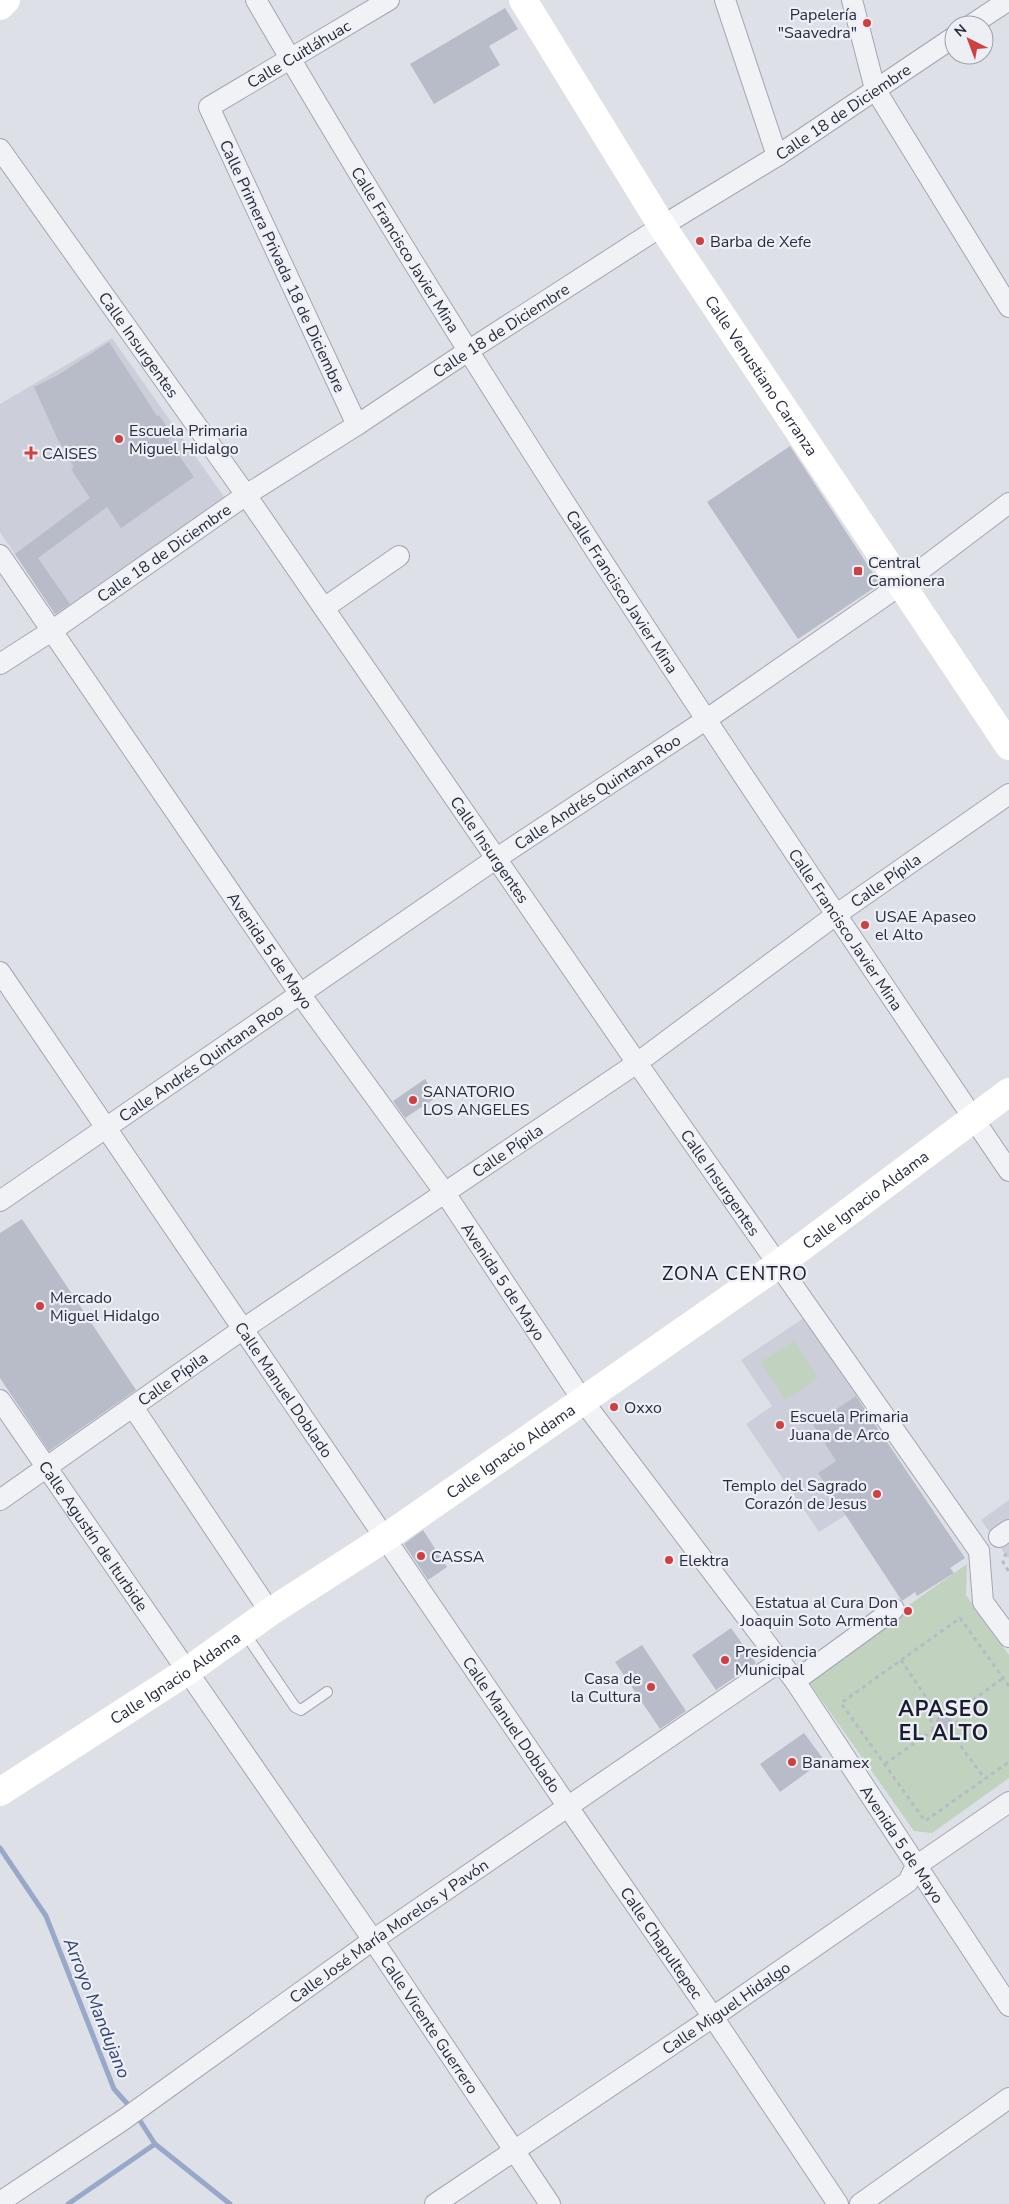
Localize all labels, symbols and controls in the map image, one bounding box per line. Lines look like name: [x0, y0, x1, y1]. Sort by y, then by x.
place label: Papelería "Saavedra": [778, 4, 857, 44]
street label: Calle Cuitláhuac: [243, 15, 356, 94]
north arrow: [944, 15, 994, 65]
marker: Papelería "Saavedra": [861, 17, 873, 29]
text: N: [950, 20, 971, 41]
street label: Calle 18 de Diciembre: [771, 59, 916, 166]
street label: Calle Primera Privada 18 de Diciembre: [214, 137, 350, 396]
street label: Calle Francisco Javier Mina: [345, 163, 464, 337]
place label: Barba de Xefe: [710, 231, 811, 253]
marker: Barba de Xefe: [694, 235, 706, 247]
street label: Calle 18 de Diciembre: [429, 279, 574, 383]
street label: Calle Insurgentes: [93, 288, 184, 403]
street label: Calle Venustiano Carranza: [699, 291, 823, 461]
place label: Escuela Primaria Miguel Hidalgo: [129, 420, 248, 460]
marker: Escuela Primaria Miguel Hidalgo: [113, 433, 125, 445]
place label: CAISES: [42, 443, 97, 465]
marker: CAISES: [24, 446, 38, 460]
street label: Calle 18 de Diciembre: [93, 499, 236, 608]
street label: Calle Francisco Javier Mina: [560, 506, 683, 678]
place label: Central Camionera: [868, 552, 945, 592]
marker: Central Camionera: [852, 565, 864, 577]
street label: Calle Andrés Quintana Roo: [510, 729, 685, 856]
street label: Calle Insurgentes: [445, 792, 534, 908]
street label: Calle Francisco Javier Mina: [783, 845, 908, 1015]
street label: Calle Pípila: [846, 849, 926, 913]
street label: Avenida 5 de Mayo: [222, 888, 318, 1014]
place label: USAE Apaseo el Alto: [875, 906, 976, 946]
marker: USAE Apaseo el Alto: [859, 919, 871, 931]
street label: Calle Andrés Quintana Roo: [115, 999, 288, 1128]
place label: SANATORIO LOS ANGELES: [423, 1081, 530, 1121]
marker: SANATORIO LOS ANGELES: [407, 1094, 419, 1106]
street label: Calle Pípila: [468, 1120, 548, 1183]
street label: Calle Insurgentes: [675, 1125, 765, 1241]
street label: Calle Ignacio Aldama: [798, 1146, 934, 1255]
street label: Avenida 5 de Mayo: [456, 1219, 550, 1345]
district label: ZONA CENTRO: [662, 1261, 808, 1287]
place label: Mercado Miguel Hidalgo: [50, 1287, 160, 1327]
marker: Mercado Miguel Hidalgo: [34, 1300, 46, 1312]
street label: Calle Manuel Doblado: [229, 1318, 337, 1463]
street label: Calle Pípila: [134, 1347, 213, 1412]
place label: Oxxo: [624, 1397, 662, 1419]
street label: Calle Ignacio Aldama: [442, 1399, 580, 1504]
marker: Oxxo: [608, 1401, 620, 1413]
place label: Escuela Primaria Juana de Arco: [789, 1406, 909, 1446]
marker: Escuela Primaria Juana de Arco: [774, 1419, 786, 1431]
street label: Calle Agustín de Iturbide: [33, 1457, 153, 1616]
place label: Templo del Sagrado Corazón de Jesus: [723, 1475, 867, 1515]
marker: Templo del Sagrado Corazón de Jesus: [871, 1488, 883, 1500]
place label: CASSA: [431, 1546, 485, 1568]
marker: CASSA: [415, 1550, 427, 1562]
place label: Elektra: [679, 1550, 729, 1572]
marker: Elektra: [663, 1554, 675, 1566]
place label: Estatua al Cura Don Joaquin Soto Armenta: [739, 1592, 898, 1632]
marker: Estatua al Cura Don Joaquin Soto Armenta: [902, 1605, 914, 1617]
street label: Calle Ignacio Aldama: [106, 1627, 245, 1730]
place label: Presidencia Municipal: [735, 1641, 817, 1681]
street label: Calle Manuel Doblado: [457, 1653, 565, 1798]
marker: Presidencia Municipal: [719, 1654, 731, 1666]
place label: Casa de la Cultura: [571, 1668, 641, 1708]
marker: Casa de la Cultura: [645, 1681, 657, 1693]
district label: APASEO EL ALTO: [898, 1695, 990, 1747]
place label: Banamex: [802, 1752, 870, 1774]
marker: Banamex: [786, 1756, 798, 1768]
street label: Avenida 5 de Mayo: [855, 1781, 949, 1908]
street label: Calle José María Morelos y Pavón: [285, 1854, 493, 2009]
street label: Calle Chapultepec: [615, 1883, 708, 2004]
water label: Arroyo Mandujano: [58, 1933, 136, 2082]
street label: Calle Vicente Guerrero: [374, 1951, 483, 2099]
street label: Calle Miguel Hidalgo: [658, 1957, 795, 2060]

